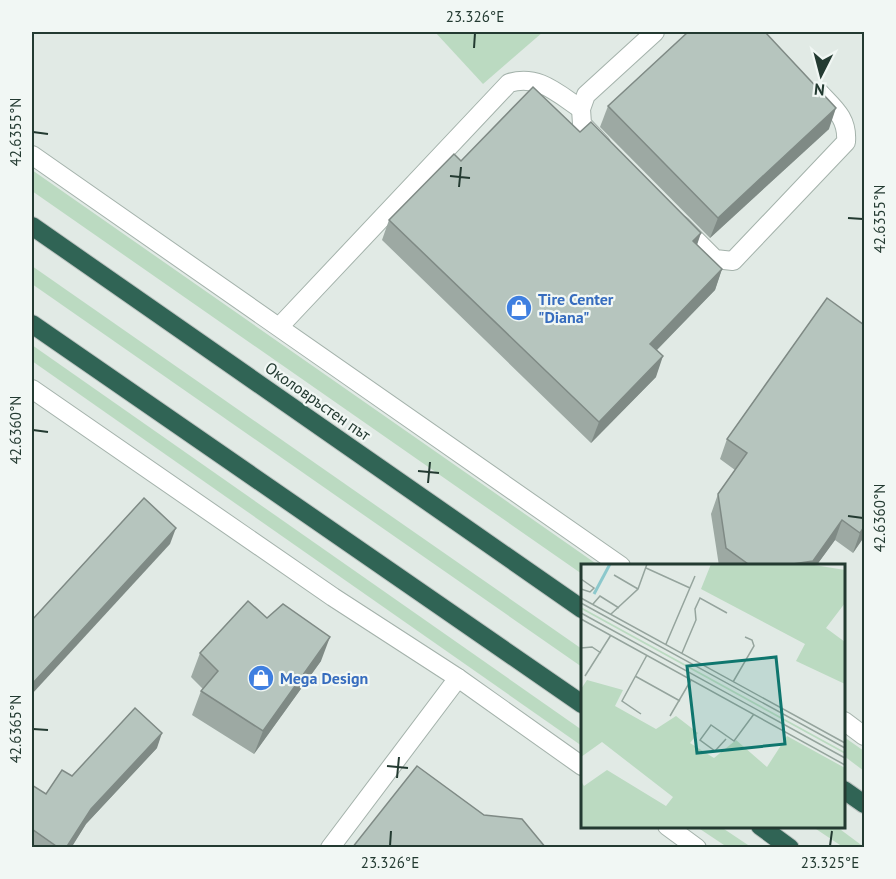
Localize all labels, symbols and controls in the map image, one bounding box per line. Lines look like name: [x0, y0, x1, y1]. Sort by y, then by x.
text: 23.326°E: [446, 7, 504, 26]
north arrow: [791, 45, 851, 105]
text: N: [813, 79, 826, 100]
text: 42.6355°N: [6, 98, 25, 166]
text: 42.6355°N: [870, 185, 889, 253]
place label: Tire Center "Diana": [538, 289, 614, 327]
shop icon: Tire Center "Diana": [504, 293, 534, 323]
street label: Околовръстен път: [261, 357, 375, 445]
text: 42.6360°N: [6, 396, 25, 464]
text: 42.6360°N: [870, 484, 889, 552]
inset map: [581, 564, 845, 828]
shop icon: Mega Design: [246, 663, 276, 693]
place label: Mega Design: [280, 668, 368, 688]
text: 42.6365°N: [6, 695, 25, 763]
text: 23.326°E: [361, 853, 419, 872]
text: 23.325°E: [801, 853, 859, 872]

